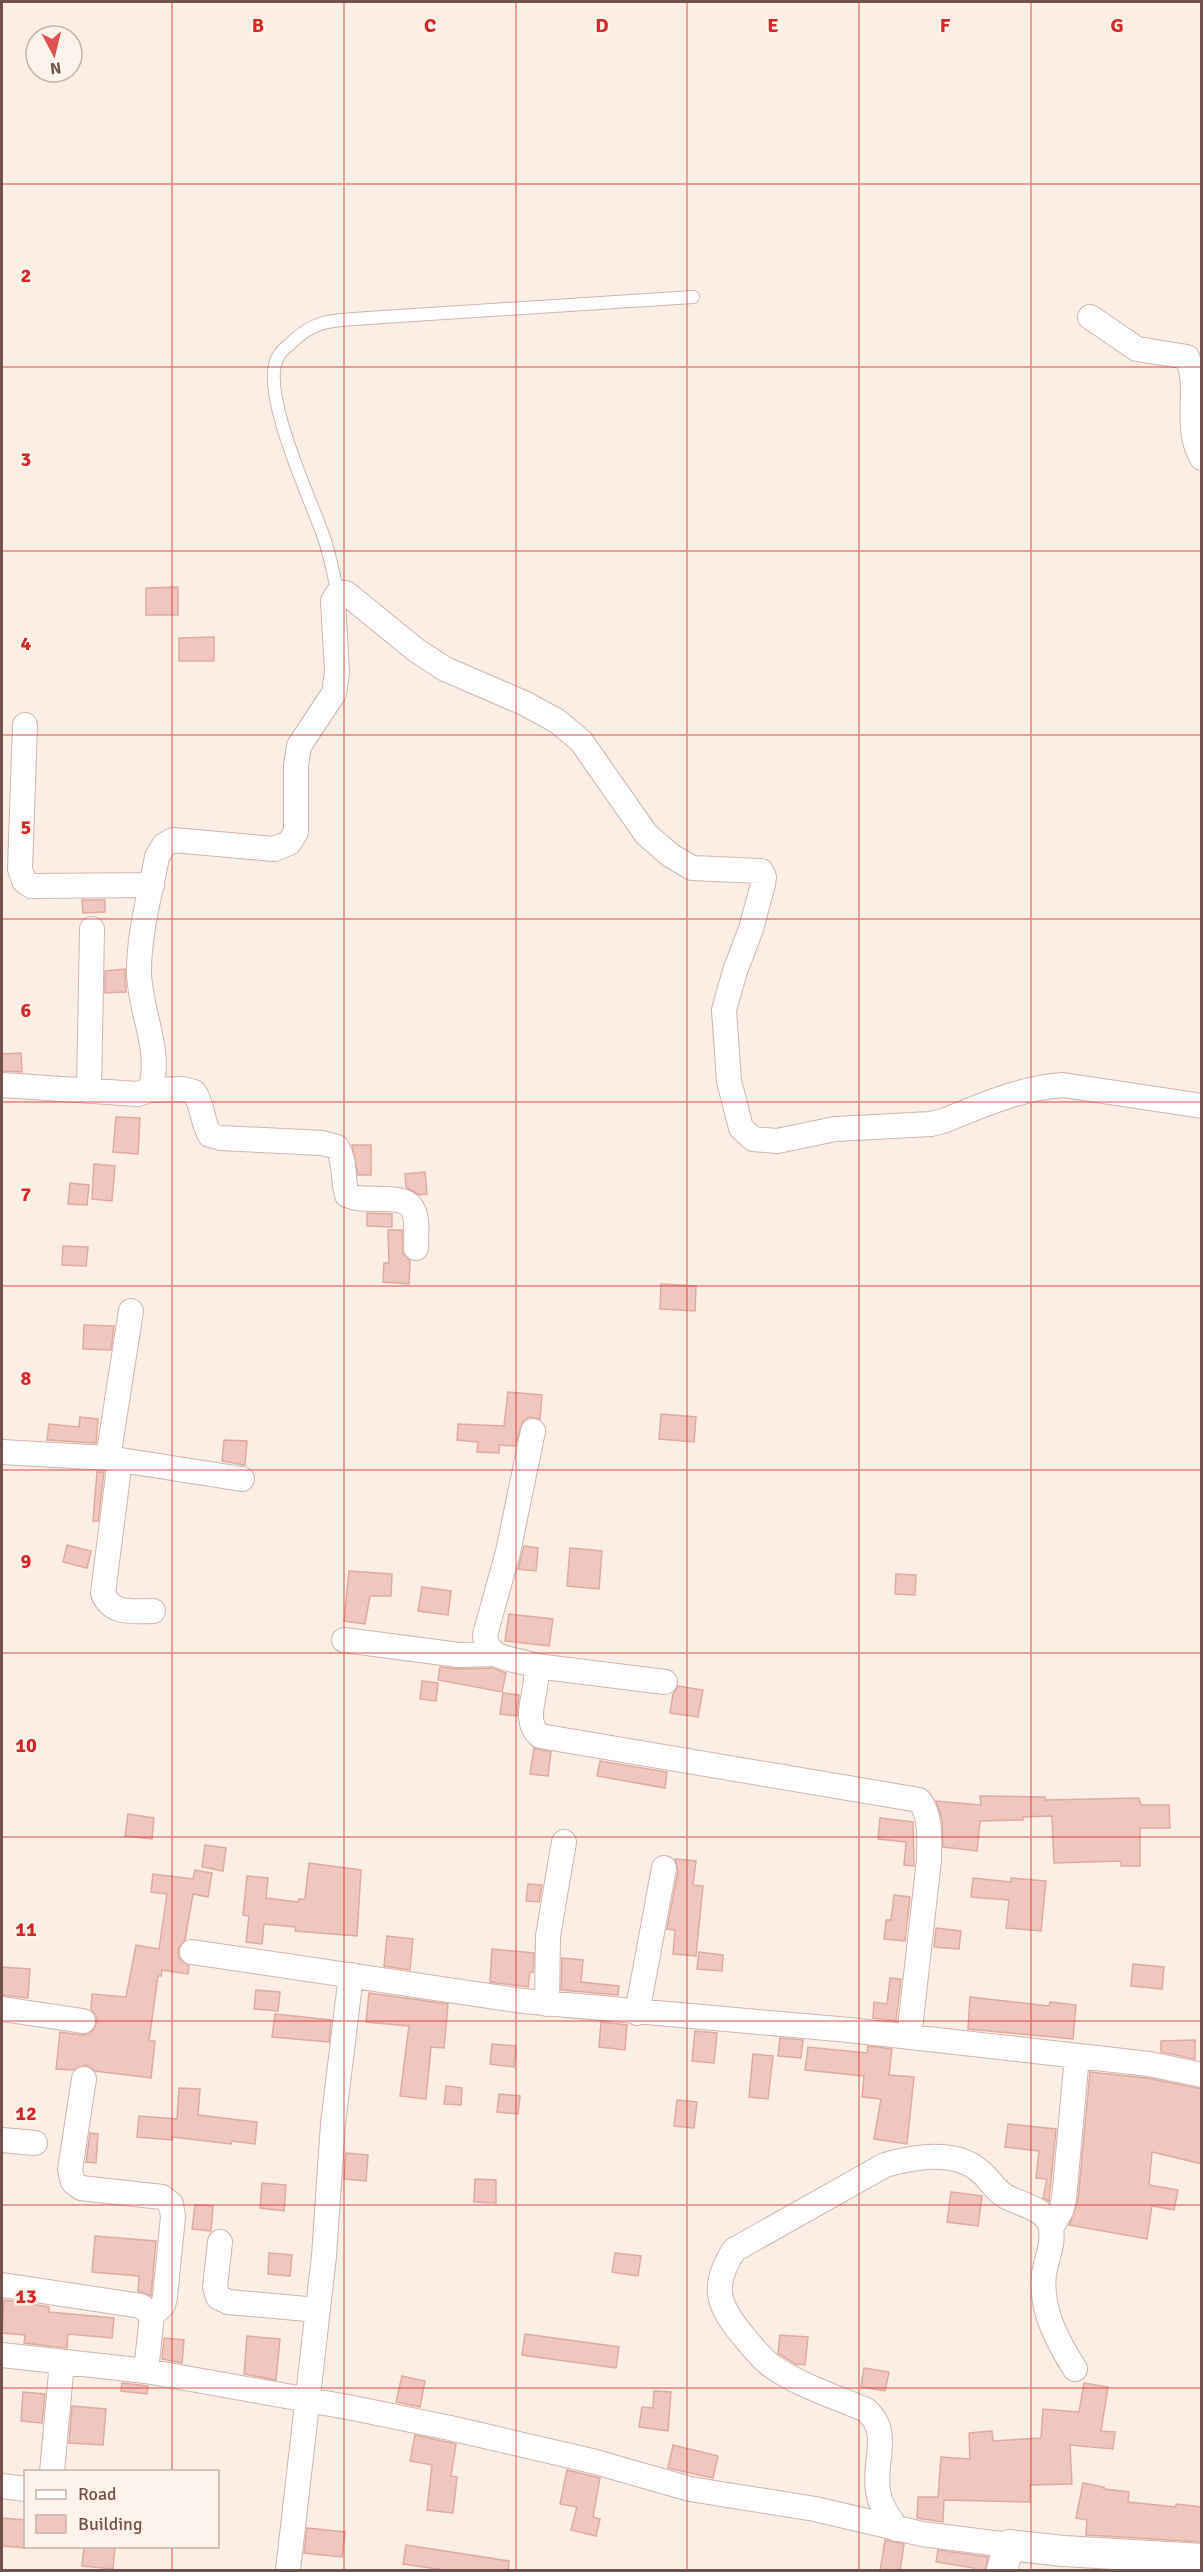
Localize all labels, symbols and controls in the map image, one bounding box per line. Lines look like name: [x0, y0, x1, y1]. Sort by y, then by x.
text: B: [252, 13, 264, 38]
text: C: [424, 13, 436, 38]
text: D: [595, 13, 609, 38]
text: E: [767, 13, 779, 38]
text: F: [940, 13, 951, 38]
text: G: [1110, 13, 1124, 38]
north arrow: [24, 24, 84, 84]
text: N: [49, 57, 62, 78]
text: 2: [21, 263, 31, 288]
text: 3: [21, 447, 31, 472]
text: 4: [21, 631, 32, 656]
text: 5: [21, 815, 31, 840]
text: 6: [21, 998, 32, 1023]
text: 7: [21, 1182, 32, 1207]
text: 8: [21, 1366, 32, 1391]
text: 9: [21, 1549, 32, 1574]
text: 10: [15, 1733, 37, 1758]
text: 11: [15, 1917, 37, 1942]
text: 12: [15, 2101, 37, 2126]
text: 13: [15, 2284, 37, 2309]
legend: [24, 2470, 219, 2548]
text: Road: [78, 2483, 117, 2505]
text: Building: [78, 2513, 142, 2535]

